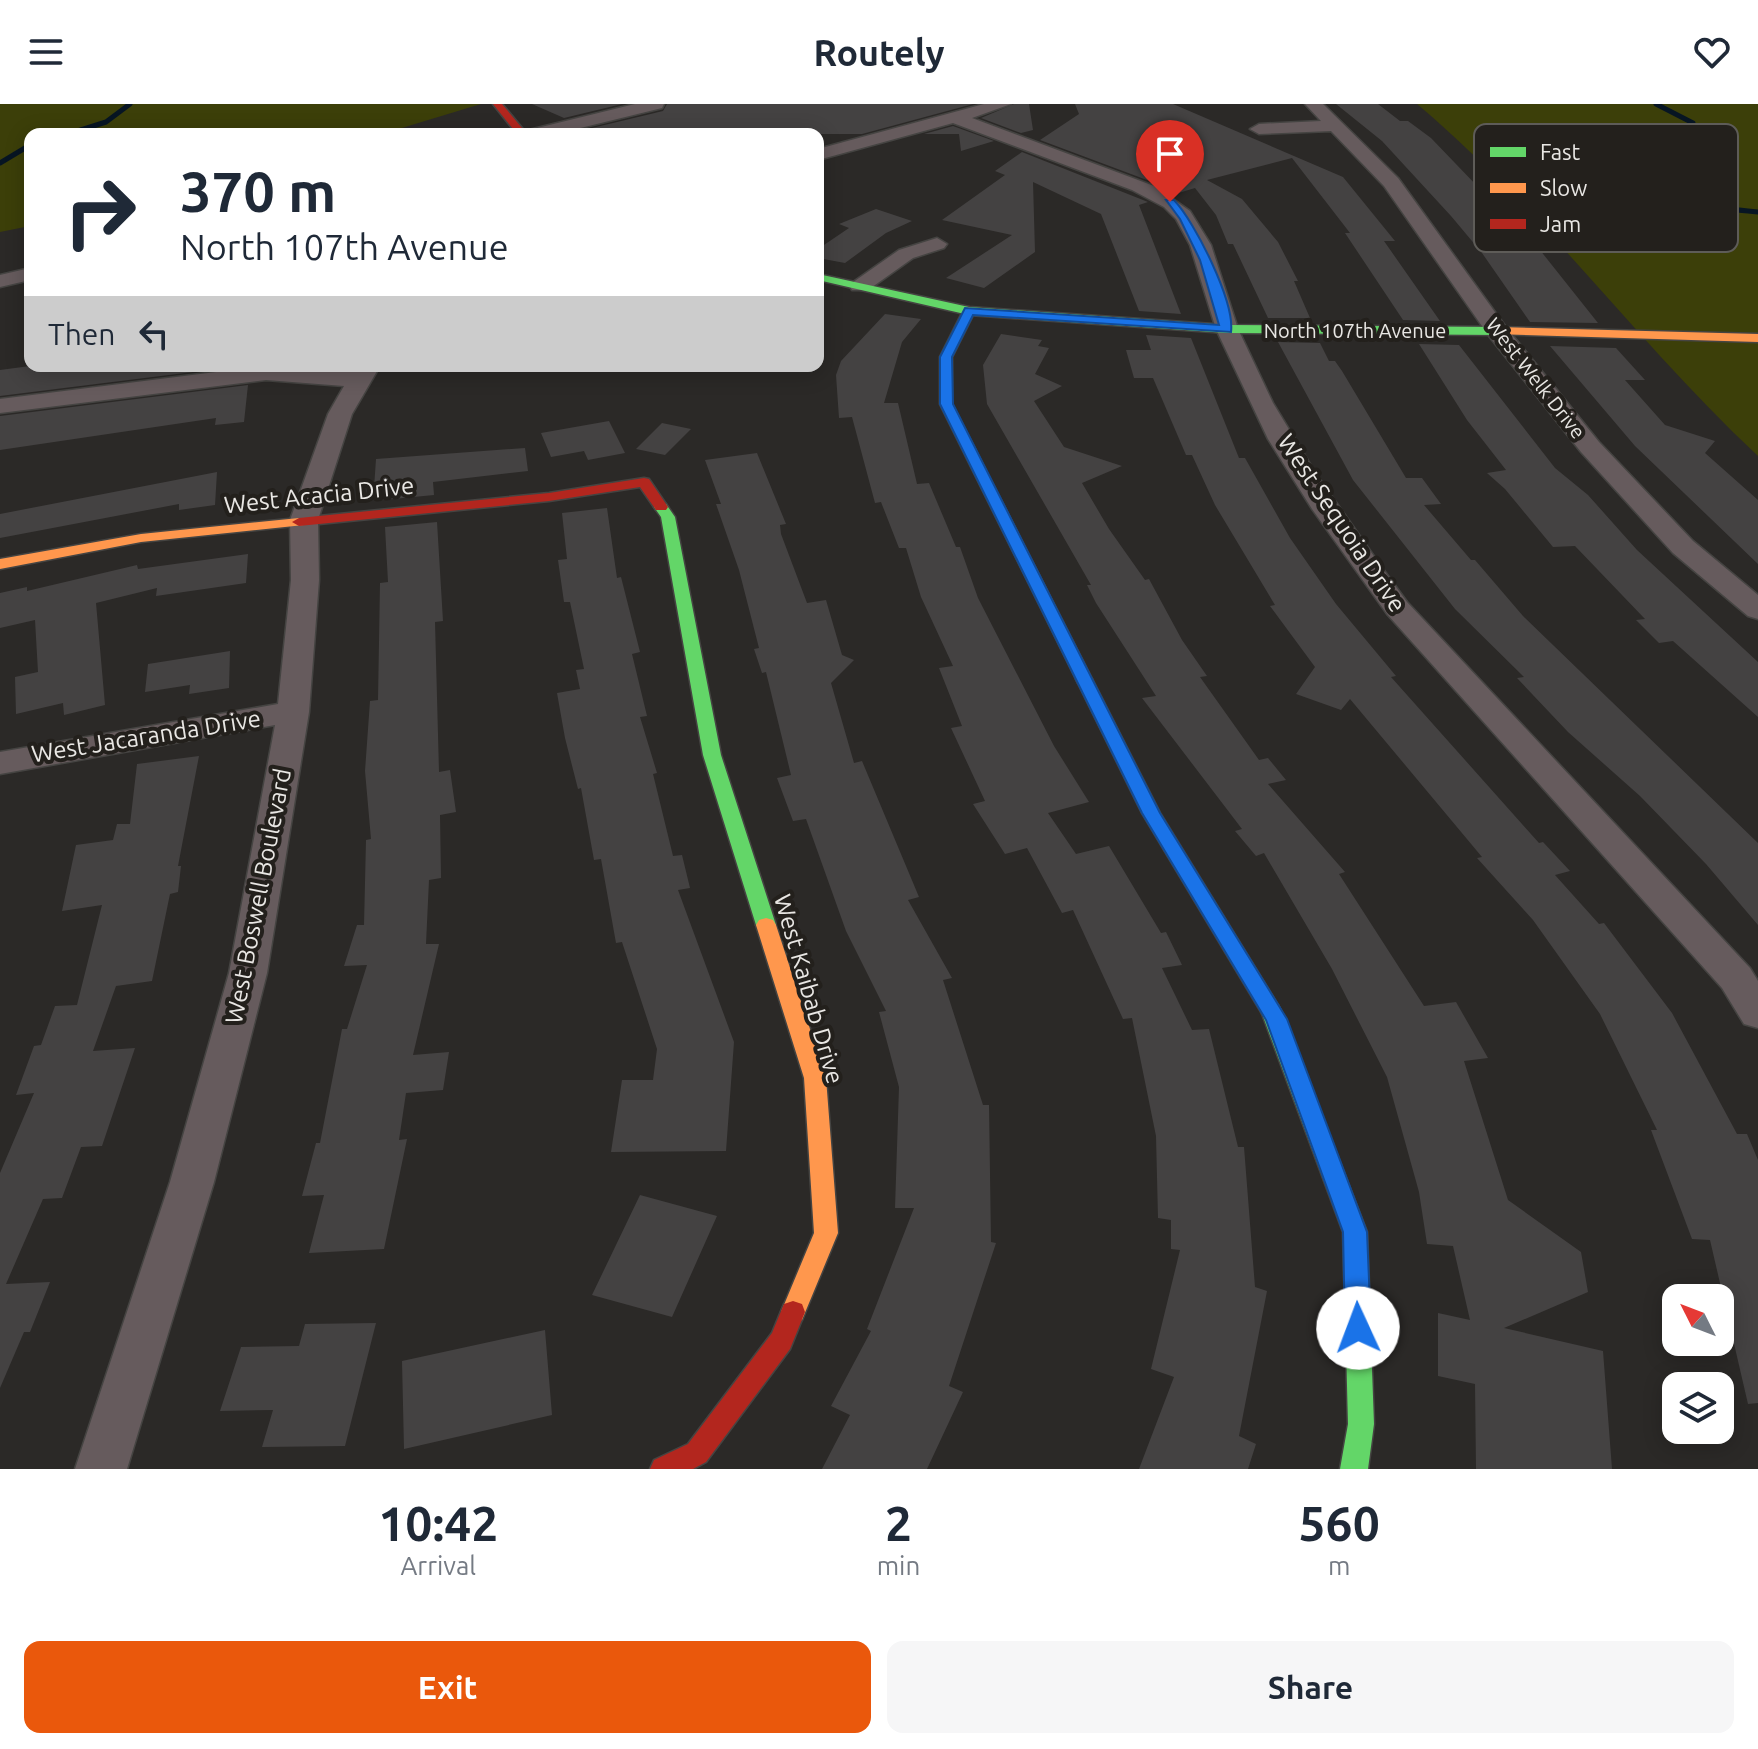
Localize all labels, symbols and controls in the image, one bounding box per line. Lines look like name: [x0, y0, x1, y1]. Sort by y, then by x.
icon: menu: [24, 30, 68, 74]
icon: heart: [1690, 30, 1734, 74]
text: Routely: [813, 32, 945, 73]
pin: [1136, 120, 1204, 202]
legend: [1474, 124, 1738, 252]
icon: arrive: [1148, 132, 1192, 176]
text: Fast: [1540, 139, 1581, 164]
icon: right: [48, 160, 152, 264]
text: 370 m: [180, 160, 336, 223]
text: Slow: [1540, 175, 1587, 200]
text: Jam: [1540, 211, 1581, 236]
text: North 107th Avenue: [180, 226, 509, 267]
icon: left: [132, 312, 176, 356]
street label: West Welk Drive: [1482, 313, 1590, 443]
text: Then: [48, 317, 116, 351]
street label: North 107th Avenue: [1264, 319, 1446, 342]
street label: West Sequoia Drive: [1273, 429, 1411, 617]
street label: West Acacia Drive: [223, 472, 415, 518]
street label: West Jacaranda Drive: [29, 705, 263, 767]
street label: West Boswell Boulevard: [220, 766, 296, 1026]
street label: West Kaibab Drive: [769, 891, 849, 1087]
north arrow: [1662, 1284, 1734, 1356]
map controls: [1662, 1284, 1734, 1444]
position arrow: [1316, 1286, 1400, 1370]
button: layers: [1662, 1372, 1734, 1444]
text: 10:42: [378, 1496, 498, 1550]
text: 2: [885, 1496, 912, 1550]
text: 560: [1299, 1496, 1380, 1550]
text: Arrival: [400, 1551, 476, 1580]
text: min: [877, 1551, 920, 1580]
text: m: [1328, 1551, 1350, 1580]
button: Exit: [24, 1641, 871, 1733]
button: Share: [887, 1641, 1734, 1733]

